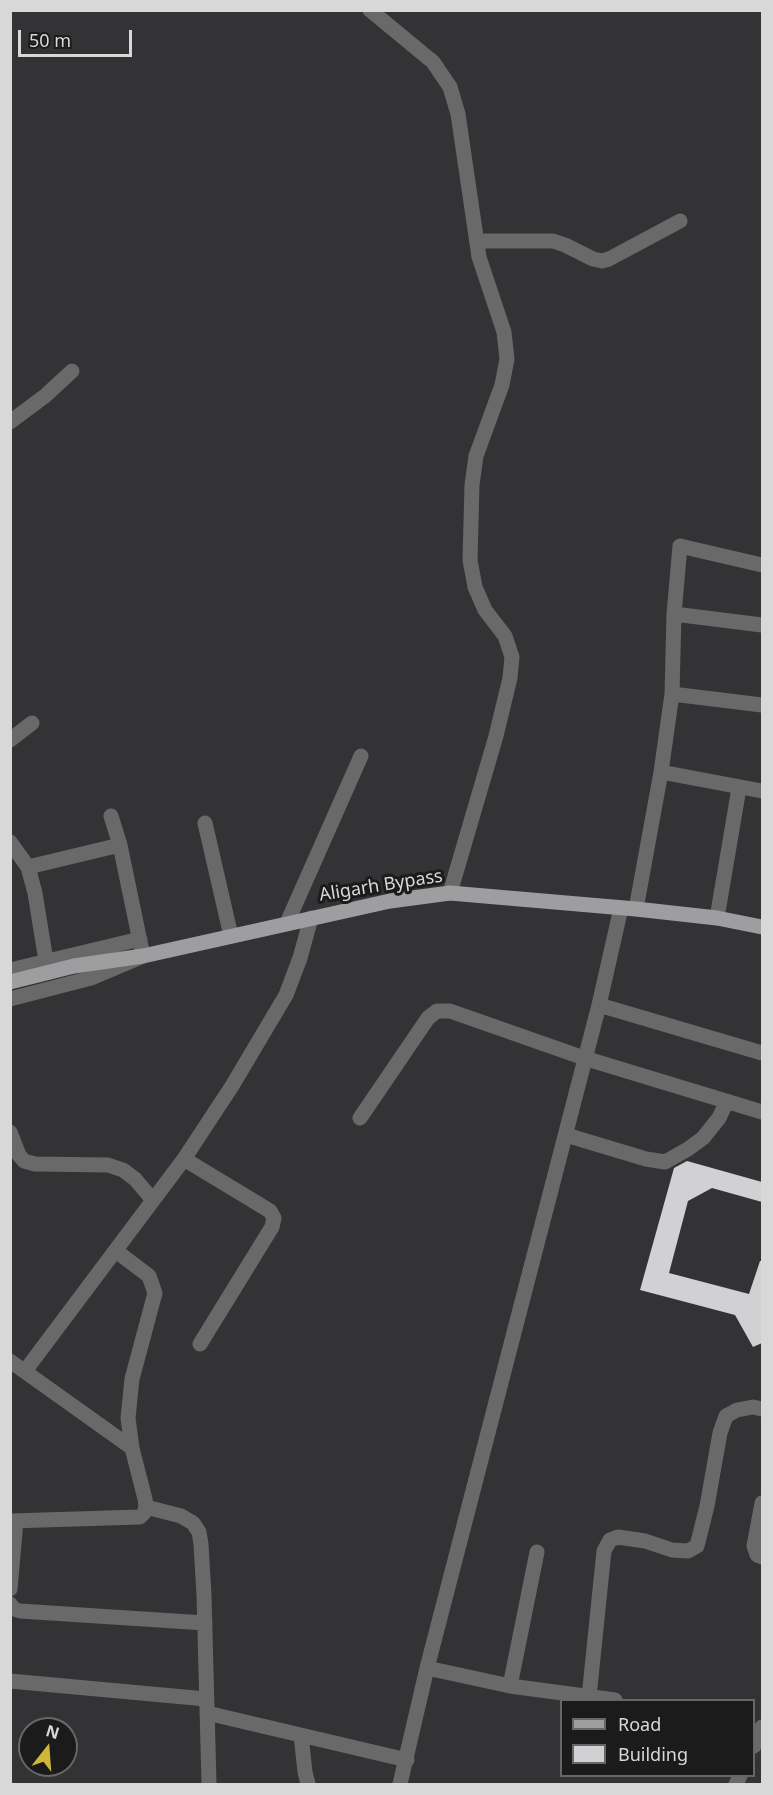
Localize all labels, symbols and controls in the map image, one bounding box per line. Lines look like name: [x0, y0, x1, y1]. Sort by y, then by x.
scale bar: [21, 18, 135, 56]
text: 50 m: [29, 28, 71, 52]
street label: Aligarh Bypass: [318, 866, 444, 906]
legend: [560, 1699, 755, 1777]
text: Road: [618, 1712, 661, 1736]
north arrow: [18, 1717, 78, 1777]
text: N: [43, 1719, 62, 1744]
text: Building: [618, 1742, 688, 1766]

